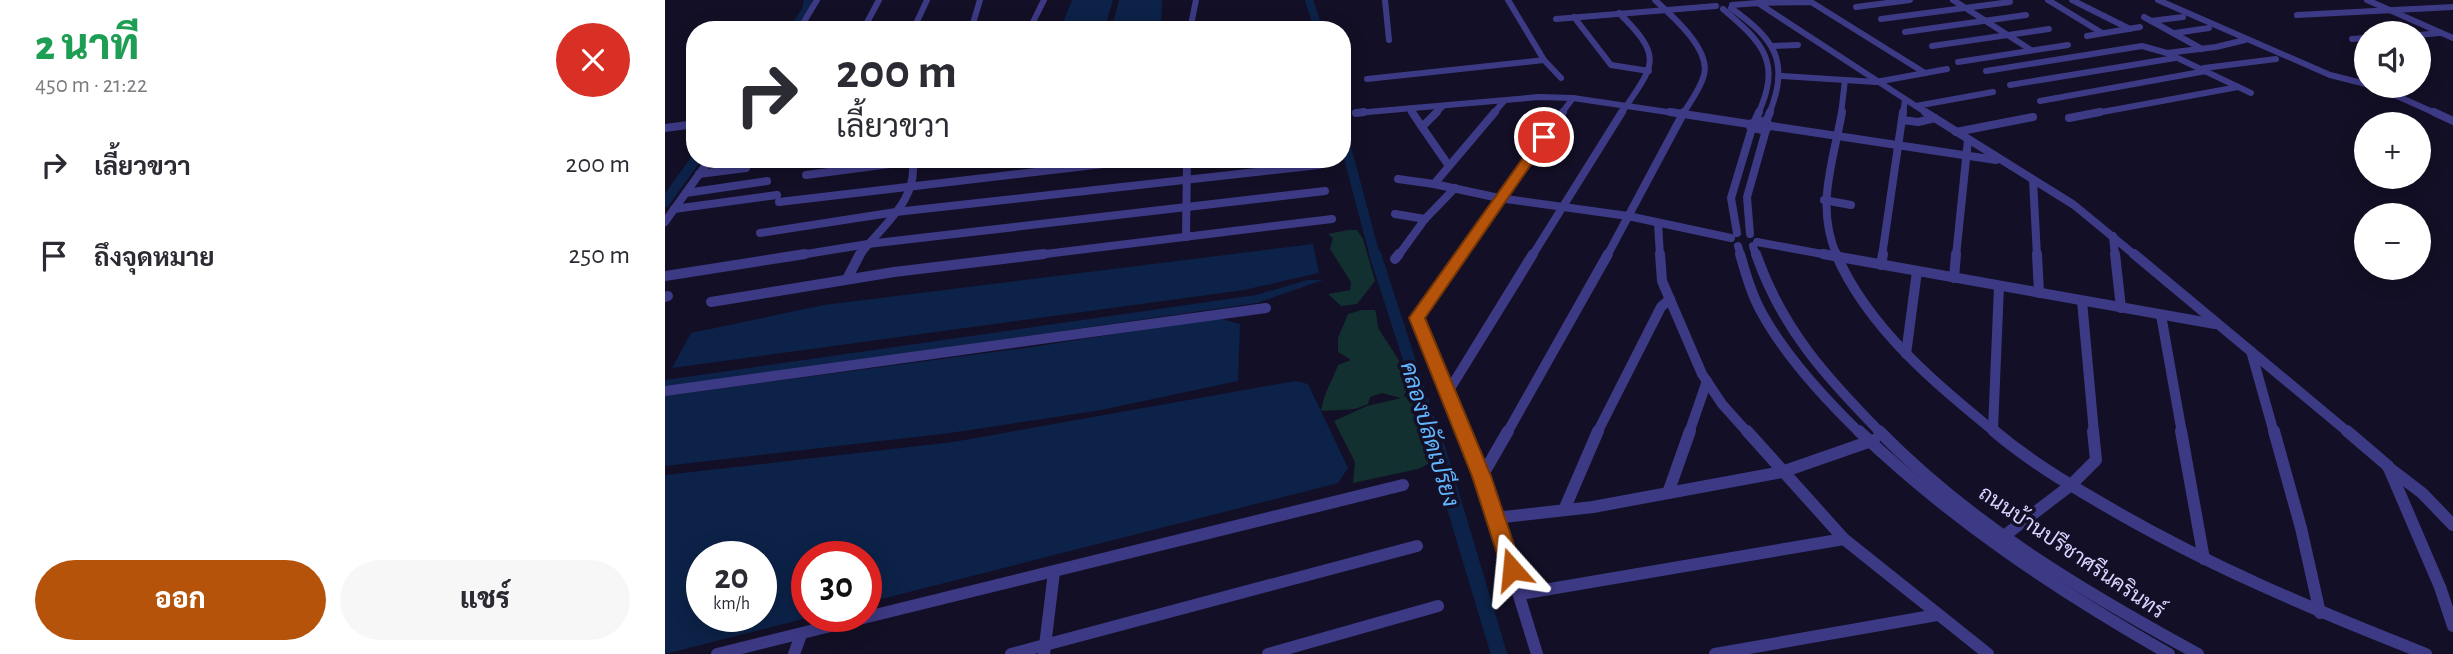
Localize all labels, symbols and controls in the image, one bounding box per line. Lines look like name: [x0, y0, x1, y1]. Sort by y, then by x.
map controls: [2354, 21, 2431, 280]
button: sound: [2354, 21, 2431, 98]
button: close: [556, 23, 630, 97]
text: 2 นาที: [35, 25, 139, 67]
text: 200 m: [836, 48, 957, 97]
icon: right: [721, 49, 812, 140]
text: 450 m · 21:22: [35, 74, 147, 97]
pin: [1514, 107, 1574, 167]
text: เลี้ยวขวา: [836, 111, 950, 143]
button: +: [2354, 112, 2431, 189]
icon: arrive: [1525, 118, 1563, 156]
icon: right: [35, 146, 73, 184]
text: 200 m: [566, 151, 630, 177]
text: เลี้ยวขวา: [94, 154, 191, 180]
button: −: [2354, 203, 2431, 280]
icon: arrive: [35, 237, 73, 275]
text: 250 m: [568, 242, 630, 268]
text: ถึงจุดหมาย: [94, 245, 215, 271]
water label: คลองปลัดเปรียง: [1396, 358, 1466, 510]
street label: ถนนบ้านปรีชาศรีนครินทร์: [1975, 479, 2171, 622]
position arrow: [1475, 532, 1549, 606]
speed limit sign: 30: [791, 541, 882, 632]
button: ออก: [35, 560, 326, 640]
button: แชร์: [340, 560, 630, 640]
text: 20: [714, 560, 749, 595]
text: km/h: [713, 595, 750, 613]

